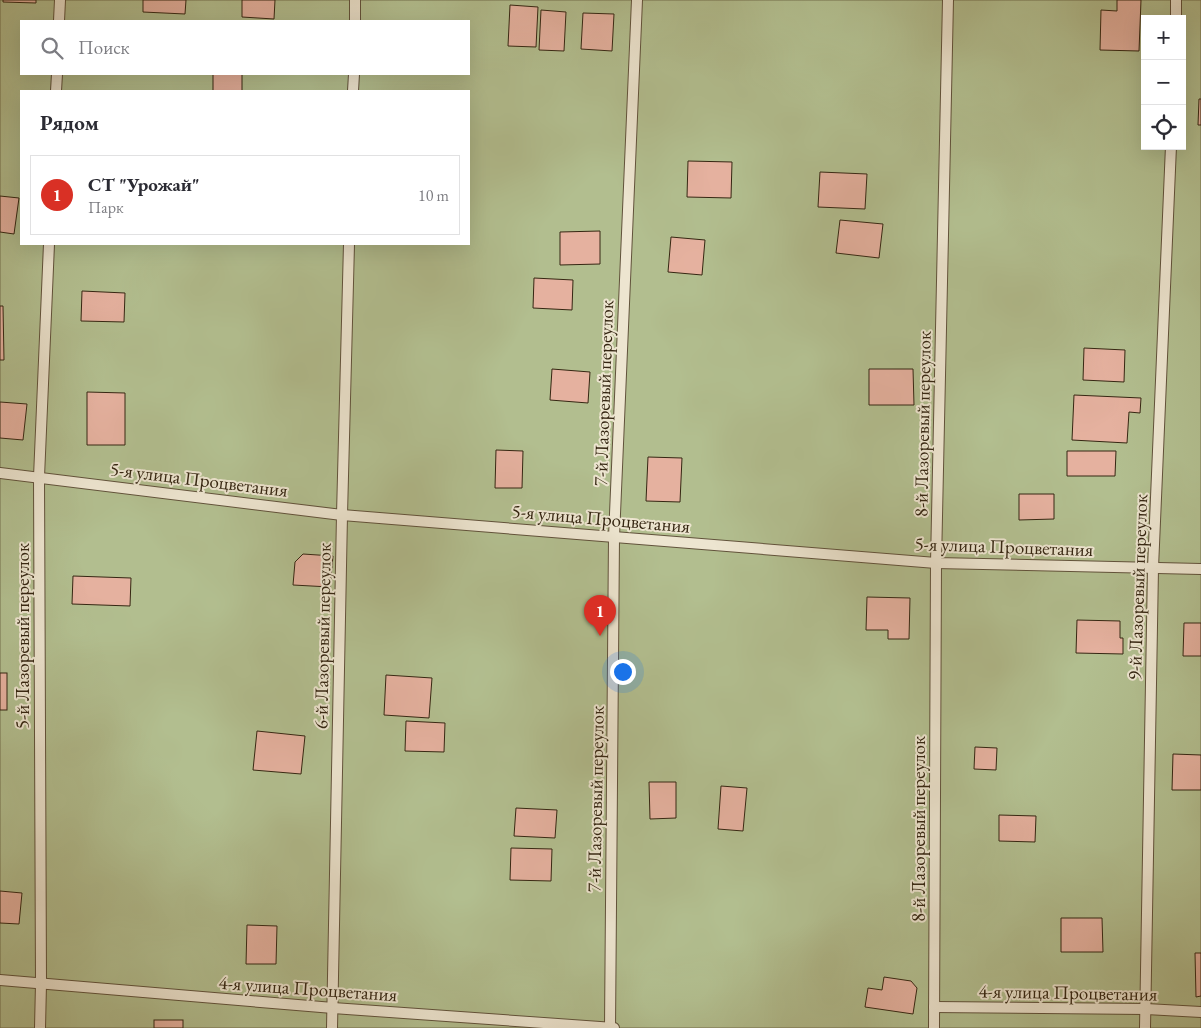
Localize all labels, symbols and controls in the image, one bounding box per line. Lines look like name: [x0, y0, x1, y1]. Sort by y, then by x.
map controls: [1141, 15, 1186, 150]
button: +: [1141, 15, 1186, 60]
search box: [20, 20, 470, 75]
icon: search: [38, 34, 66, 62]
text: Поиск: [78, 35, 130, 60]
button: −: [1141, 60, 1186, 105]
button: locate: [1141, 105, 1186, 150]
text: Рядом: [40, 109, 99, 136]
text: СТ "Урожай": [88, 172, 200, 197]
text: 1: [53, 185, 61, 206]
text: 10 m: [418, 185, 449, 206]
text: Парк: [88, 197, 124, 218]
street label: 7-й Лазоревый переулок: [588, 300, 619, 486]
street label: 8-й Лазоревый переулок: [908, 331, 937, 517]
street label: 5-я улица Процветания: [109, 456, 290, 503]
street label: 9-й Лазоревый переулок: [1122, 494, 1153, 680]
street label: 5-я улица Процветания: [511, 498, 692, 539]
street label: 5-я улица Процветания: [914, 531, 1094, 562]
street label: 5-й Лазоревый переулок: [10, 543, 35, 729]
street label: 6-й Лазоревый переулок: [308, 543, 337, 729]
pin: 1: [584, 595, 616, 636]
your location: [610, 659, 636, 685]
street label: 7-й Лазоревый переулок: [581, 706, 610, 892]
street label: 8-й Лазоревый переулок: [906, 736, 931, 922]
street label: 4-я улица Процветания: [218, 970, 399, 1007]
street label: 4-я улица Процветания: [978, 978, 1158, 1007]

